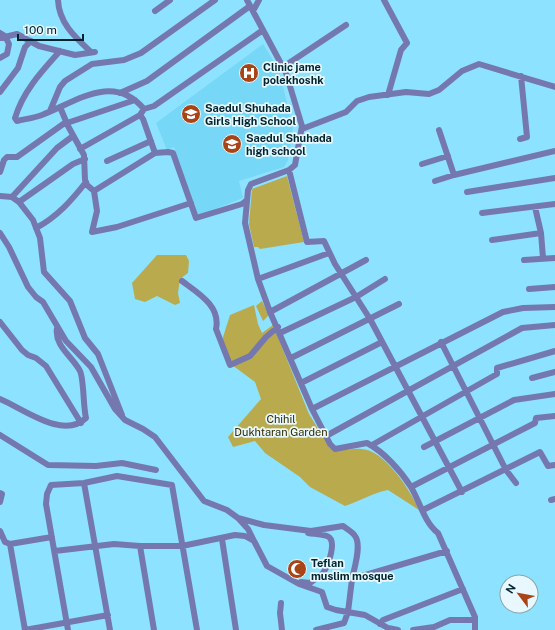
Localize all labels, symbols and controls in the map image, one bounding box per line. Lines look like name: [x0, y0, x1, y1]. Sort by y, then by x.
scale bar: [18, 16, 83, 42]
text: 100 m: [24, 23, 57, 37]
place label: Clinic jame polekhoshk: [263, 61, 324, 86]
hospital icon: Clinic jame polekhoshk: [238, 62, 260, 84]
place label: Saedul Shuhada Girls High School: [205, 102, 297, 127]
school or university icon: Saedul Shuhada Girls High School: [180, 103, 202, 125]
place label: Saedul Shuhada high school: [246, 132, 332, 157]
school or university icon: Saedul Shuhada high school: [221, 133, 243, 155]
park label: Chihil Dukhtaran Garden: [234, 413, 328, 438]
place label: Teflan muslim mosque: [311, 557, 394, 582]
mosque icon: Teflan muslim mosque: [286, 558, 308, 580]
north arrow: [499, 574, 539, 614]
text: N: [503, 582, 518, 596]

